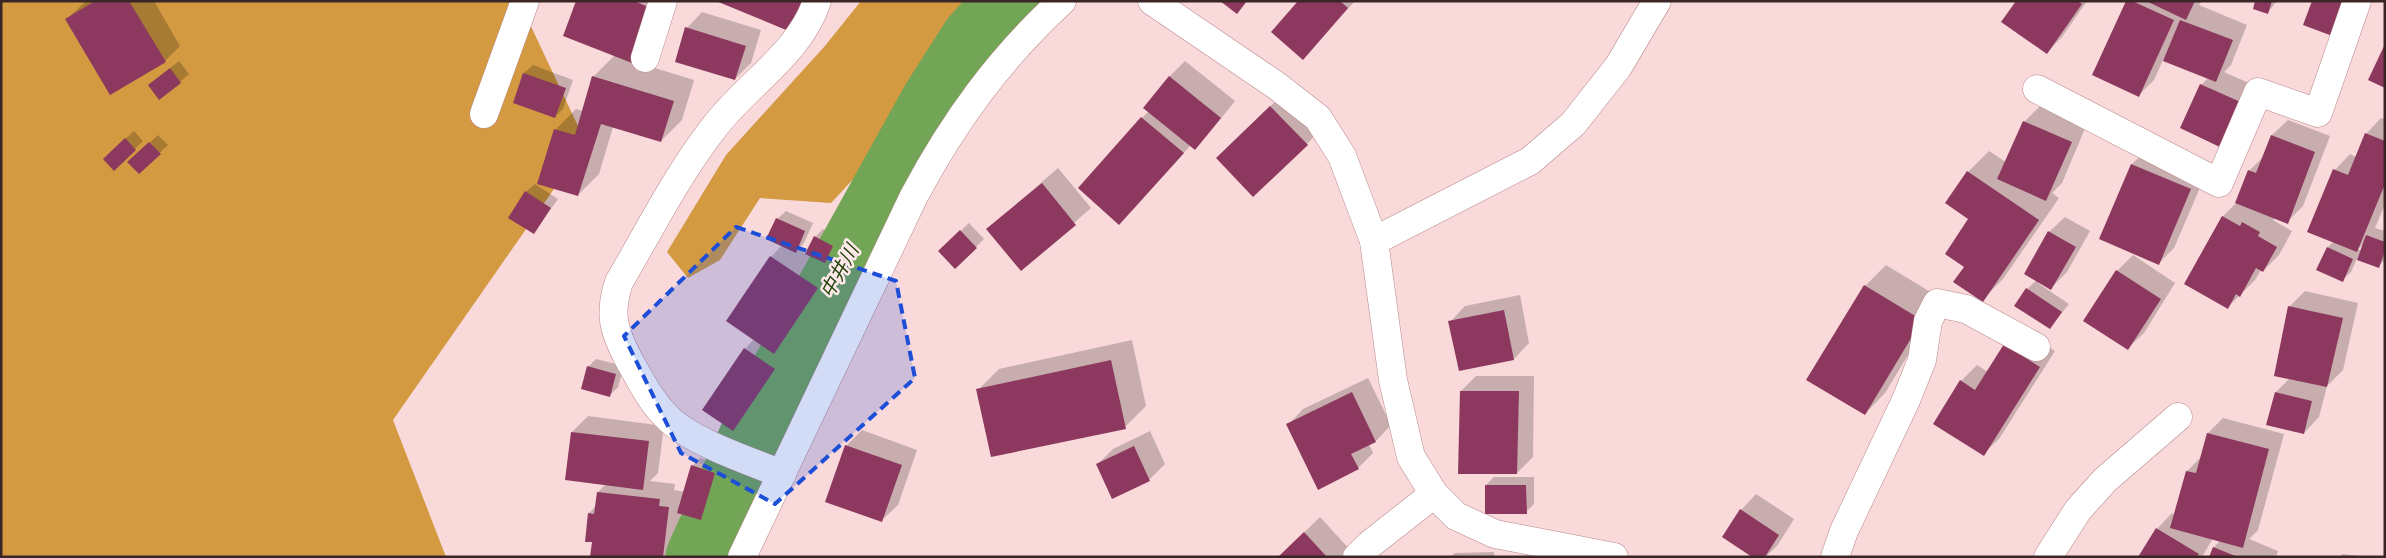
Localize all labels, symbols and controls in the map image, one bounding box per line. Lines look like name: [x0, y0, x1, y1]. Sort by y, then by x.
water label: 中井川: [816, 239, 865, 302]

